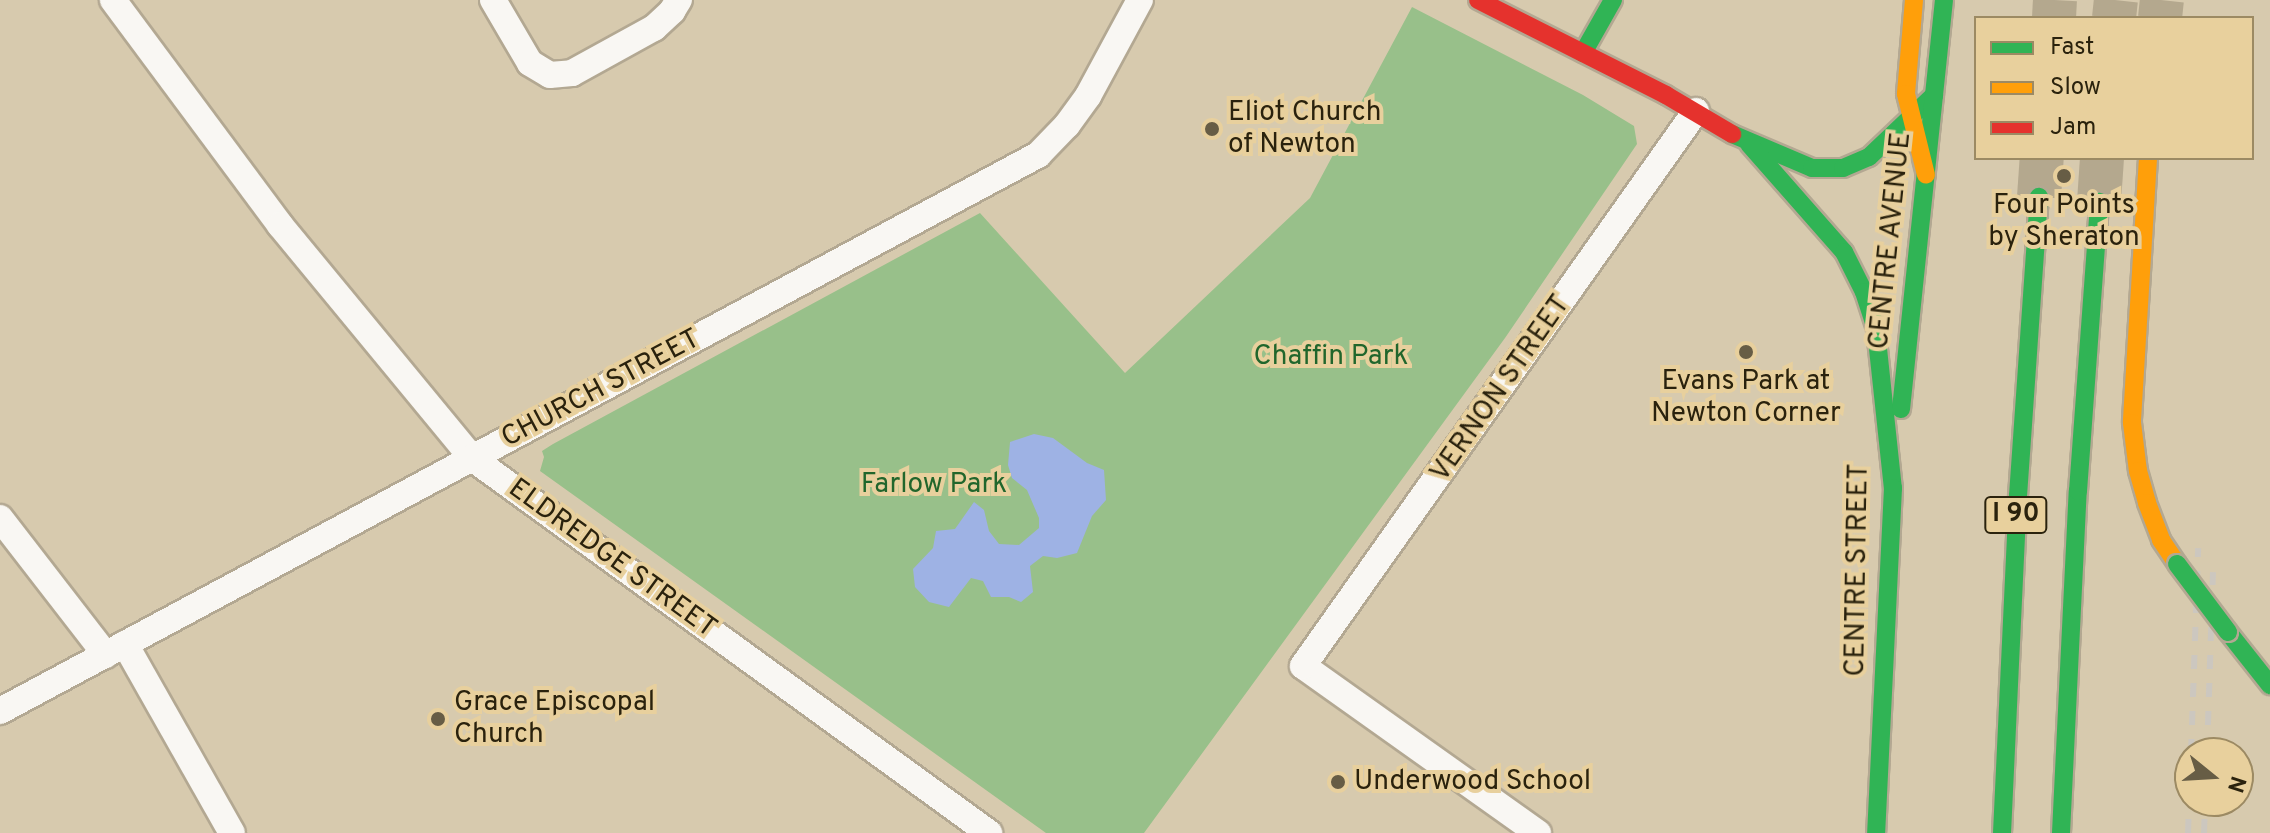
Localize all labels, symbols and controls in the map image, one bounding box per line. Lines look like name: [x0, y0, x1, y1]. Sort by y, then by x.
legend: [1974, 16, 2254, 160]
text: Fast: [2050, 33, 2094, 63]
text: Slow: [2050, 73, 2101, 103]
place label: Eliot Church of Newton: [1228, 96, 1382, 162]
text: Jam: [2050, 113, 2096, 143]
marker: Eliot Church of Newton: [1203, 120, 1221, 138]
street label: CENTRE AVENUE: [1863, 130, 1919, 352]
marker: Four Points by Sheraton: [2055, 167, 2073, 185]
place label: Four Points by Sheraton: [1988, 189, 2140, 255]
street label: VERNON STREET: [1424, 289, 1578, 489]
street label: CHURCH STREET: [496, 323, 706, 455]
park label: Chaffin Park: [1254, 340, 1408, 374]
marker: Evans Park at Newton Corner: [1737, 343, 1755, 361]
place label: Evans Park at Newton Corner: [1651, 365, 1841, 431]
street label: CENTRE STREET: [1839, 463, 1877, 677]
park label: Farlow Park: [861, 468, 1007, 502]
street label: ELDREDGE STREET: [501, 472, 723, 646]
road number: I 90: [1984, 493, 2048, 537]
place label: Grace Episcopal Church: [454, 686, 655, 752]
marker: Grace Episcopal Church: [429, 710, 447, 728]
north arrow: [2174, 737, 2254, 817]
place label: Underwood School: [1354, 765, 1591, 799]
text: N: [2220, 772, 2251, 796]
marker: Underwood School: [1329, 773, 1347, 791]

